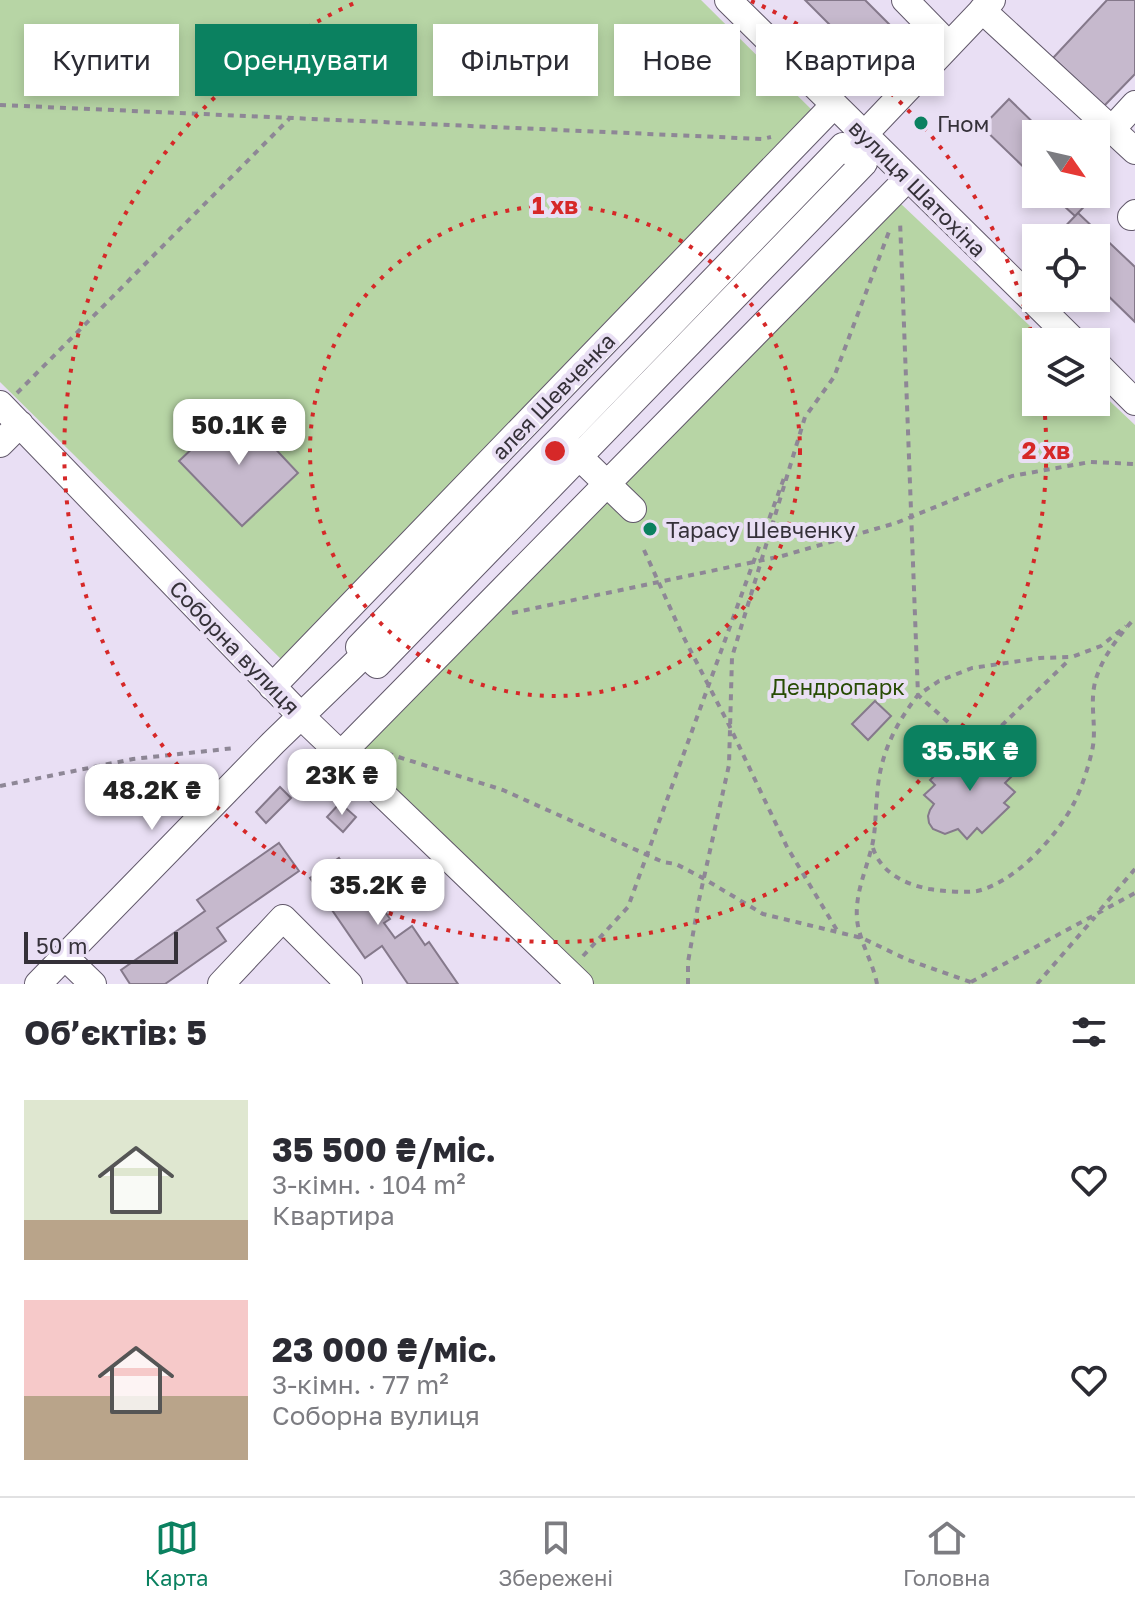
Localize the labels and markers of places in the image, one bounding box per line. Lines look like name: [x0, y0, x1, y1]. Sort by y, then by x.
place label: Гном: [937, 110, 989, 137]
marker: Гном: [912, 114, 930, 132]
pin: 50.1K ₴: [165, 399, 313, 467]
centre of rings: [541, 437, 569, 465]
place label: Тарасу Шевченку: [666, 516, 856, 543]
marker: Тарасу Шевченку: [641, 520, 659, 538]
pin: 35.5K ₴: [896, 725, 1044, 793]
pin: 23K ₴: [286, 749, 398, 817]
pin: 48.2K ₴: [78, 764, 226, 832]
pin: 35.2K ₴: [304, 859, 452, 927]

